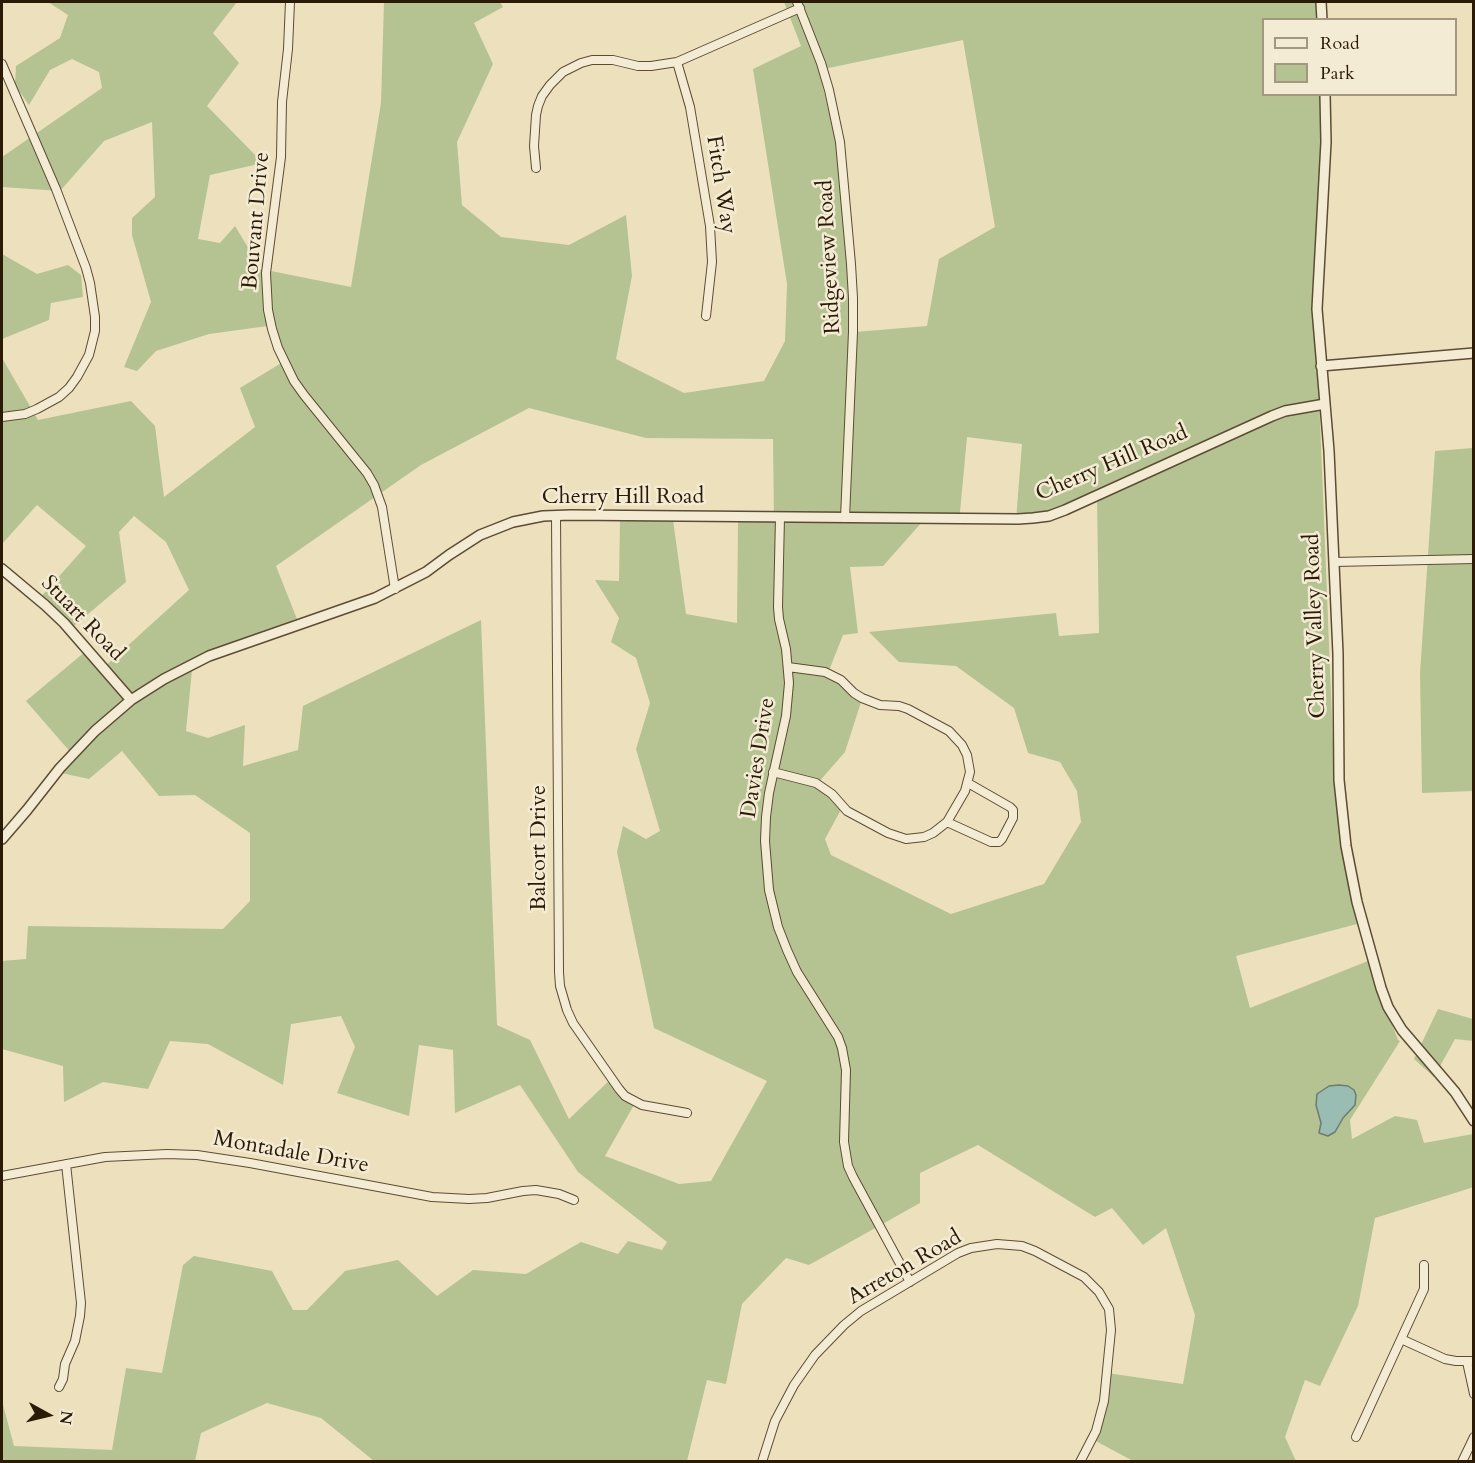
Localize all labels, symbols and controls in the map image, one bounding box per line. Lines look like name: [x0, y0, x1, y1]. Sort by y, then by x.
legend: [1262, 18, 1457, 96]
text: Road: [1320, 31, 1360, 56]
text: Park: [1320, 61, 1355, 86]
street label: Fitch Way: [699, 134, 741, 236]
street label: Bouvant Drive: [238, 151, 276, 291]
street label: Ridgeview Road: [813, 179, 847, 335]
street label: Cherry Hill Road: [1032, 420, 1192, 508]
street label: Cherry Hill Road: [542, 485, 704, 511]
street label: Cherry Valley Road: [1300, 533, 1332, 719]
street label: Stuart Road: [35, 571, 129, 667]
street label: Davies Drive: [736, 696, 782, 820]
street label: Balcort Drive: [527, 785, 553, 911]
street label: Montadale Drive: [211, 1126, 371, 1180]
street label: Arreton Road: [843, 1225, 967, 1311]
north arrow: [18, 1385, 78, 1445]
text: N: [54, 1409, 78, 1426]

